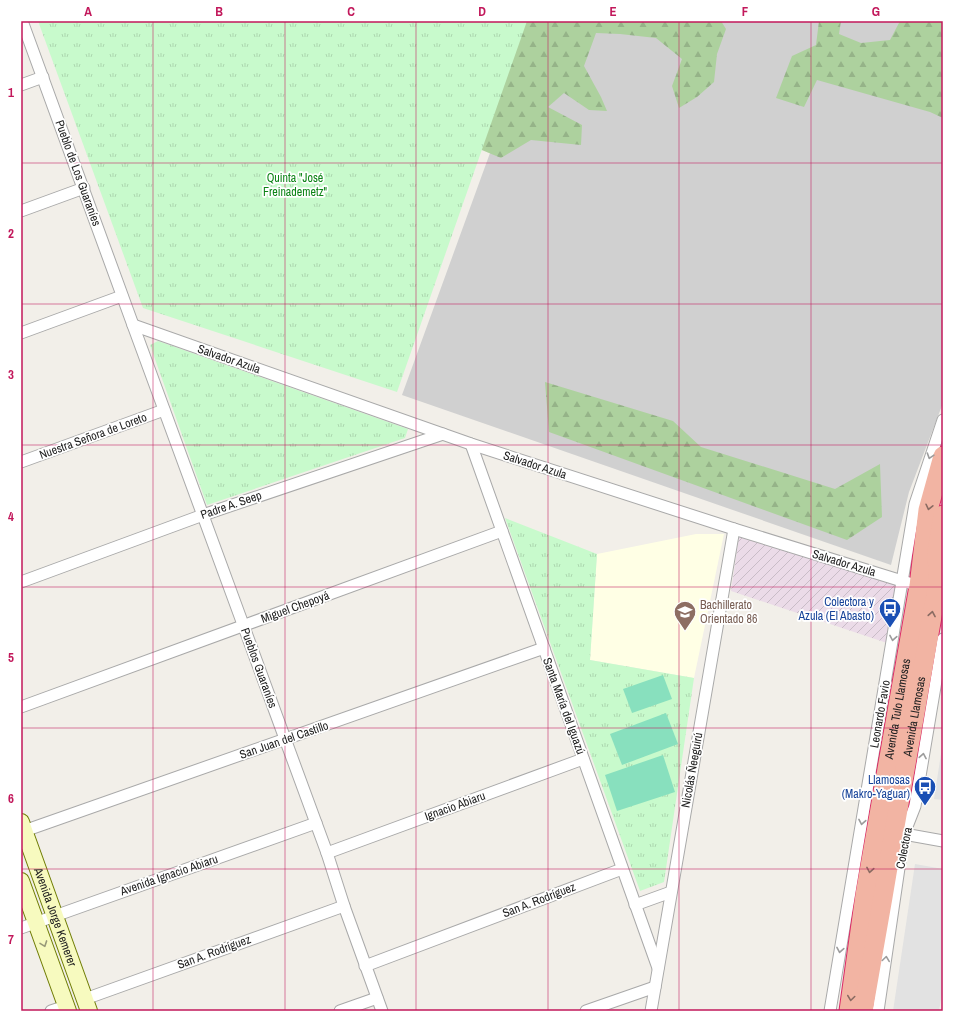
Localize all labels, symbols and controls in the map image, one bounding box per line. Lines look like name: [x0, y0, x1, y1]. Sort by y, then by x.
text: A: [84, 3, 92, 20]
text: B: [215, 3, 223, 20]
text: C: [347, 3, 355, 20]
text: D: [478, 3, 486, 20]
text: E: [609, 3, 617, 20]
text: F: [742, 3, 749, 20]
text: G: [872, 3, 880, 20]
text: 1: [8, 84, 14, 101]
street label: Pueblo de Los Guaraníes: [51, 118, 105, 228]
park label: Quinta "José Freinademetz": [263, 170, 328, 200]
text: 2: [8, 225, 14, 242]
street label: Salvador Azula: [195, 341, 263, 377]
text: 3: [8, 366, 14, 383]
street label: Nuestra Señora de Loreto: [37, 409, 149, 463]
street label: Salvador Azula: [501, 447, 569, 483]
one-way arrow: [926, 453, 935, 460]
street label: Padre A. Seep: [198, 487, 264, 523]
one-way arrow: [926, 504, 934, 510]
text: 4: [8, 508, 14, 525]
street label: Salvador Azula: [810, 546, 878, 580]
street label: Miguel Chepoyá: [259, 587, 332, 627]
place label: Colectora y Azula (El Abasto): [798, 594, 874, 624]
bus stop icon: Colectora y Azula (El Abasto): [877, 596, 903, 629]
place label: Bachillerato Orientado 86: [700, 597, 757, 627]
school or university icon: Bachillerato Orientado 86: [672, 599, 698, 632]
one-way arrow: [927, 611, 936, 617]
street label: Pueblos Guaraníes: [237, 626, 281, 710]
one-way arrow: [889, 635, 897, 641]
text: 5: [8, 649, 14, 666]
street label: Santa María del Iguazú: [539, 655, 589, 757]
street label: Avenida Tulo Llamosas: [881, 657, 914, 761]
street label: Avenida Llamosas: [899, 675, 929, 759]
street label: Leonardo Favio: [866, 679, 894, 749]
street label: San Juan del Castillo: [237, 717, 331, 763]
street label: Nicolás Ñeeguirú: [678, 731, 706, 809]
one-way arrow: [918, 753, 927, 759]
place label: Llamosas (Makro-Yaguar): [842, 772, 910, 802]
bus stop icon: Llamosas (Makro-Yaguar): [912, 774, 938, 807]
street label: Ignacio Abiaru: [422, 788, 488, 824]
text: 6: [8, 790, 14, 807]
one-way arrow: [858, 818, 866, 825]
street label: Colectora: [892, 825, 916, 870]
street label: Avenida Ignacio Abiaru: [117, 851, 220, 900]
street label: Avenida Jorge Kemerer: [30, 864, 81, 969]
one-way arrow: [866, 867, 874, 873]
street label: San A. Rodríguez: [500, 879, 578, 921]
text: 7: [8, 931, 14, 948]
street label: San A. Rodríguez: [175, 931, 253, 973]
one-way arrow: [39, 940, 47, 947]
one-way arrow: [836, 947, 845, 953]
one-way arrow: [881, 955, 890, 962]
one-way arrow: [847, 995, 856, 1002]

